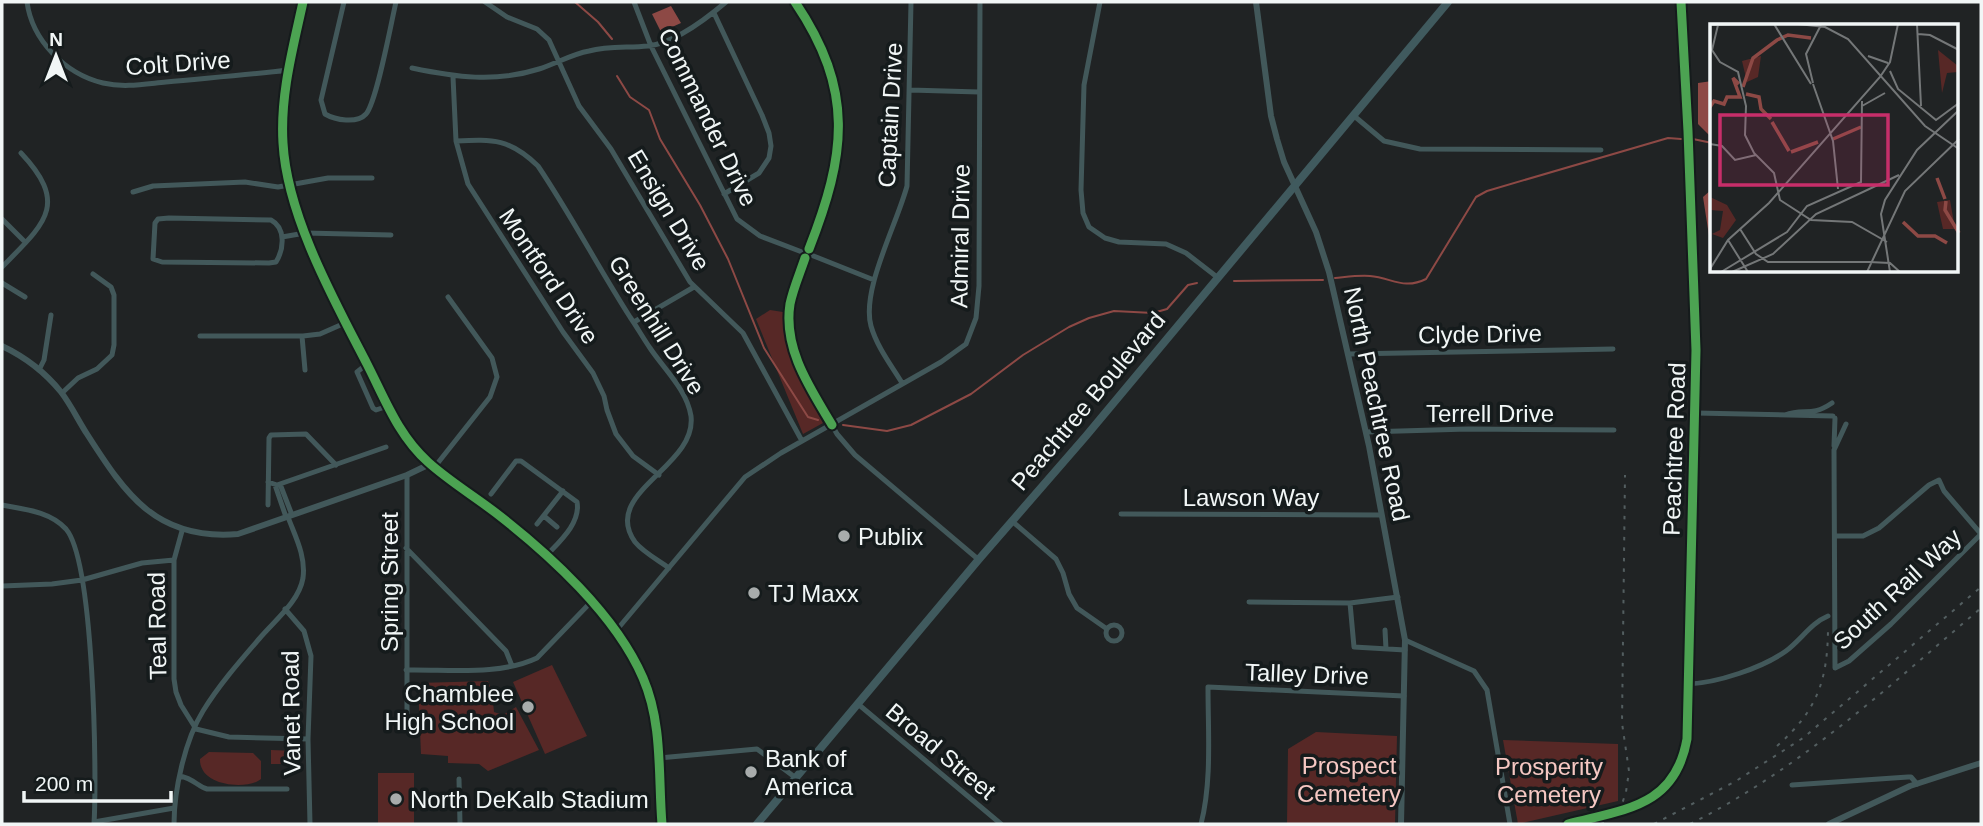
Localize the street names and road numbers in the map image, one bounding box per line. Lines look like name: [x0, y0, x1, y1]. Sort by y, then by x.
street label: Commander Drive: [653, 24, 763, 210]
street label: Captain Drive: [873, 42, 907, 188]
street label: Colt Drive: [125, 46, 231, 80]
street label: Ensign Drive: [622, 145, 716, 275]
street label: Admiral Drive: [945, 164, 975, 308]
street label: Montford Drive: [494, 203, 604, 349]
street label: Greenhill Drive: [603, 251, 711, 399]
street label: North Peachtree Road: [1339, 284, 1415, 524]
street label: Peachtree Boulevard: [1006, 306, 1170, 496]
street label: Clyde Drive: [1418, 319, 1542, 349]
street label: Peachtree Road: [1657, 362, 1691, 536]
street label: Terrell Drive: [1426, 400, 1554, 427]
street label: Lawson Way: [1183, 484, 1319, 511]
street label: Spring Street: [376, 512, 403, 652]
street label: South Rail Way: [1828, 523, 1966, 655]
street label: Teal Road: [143, 572, 171, 680]
street label: Vanet Road: [276, 650, 306, 776]
street label: Talley Drive: [1245, 658, 1369, 690]
street label: Broad Street: [881, 697, 1002, 805]

